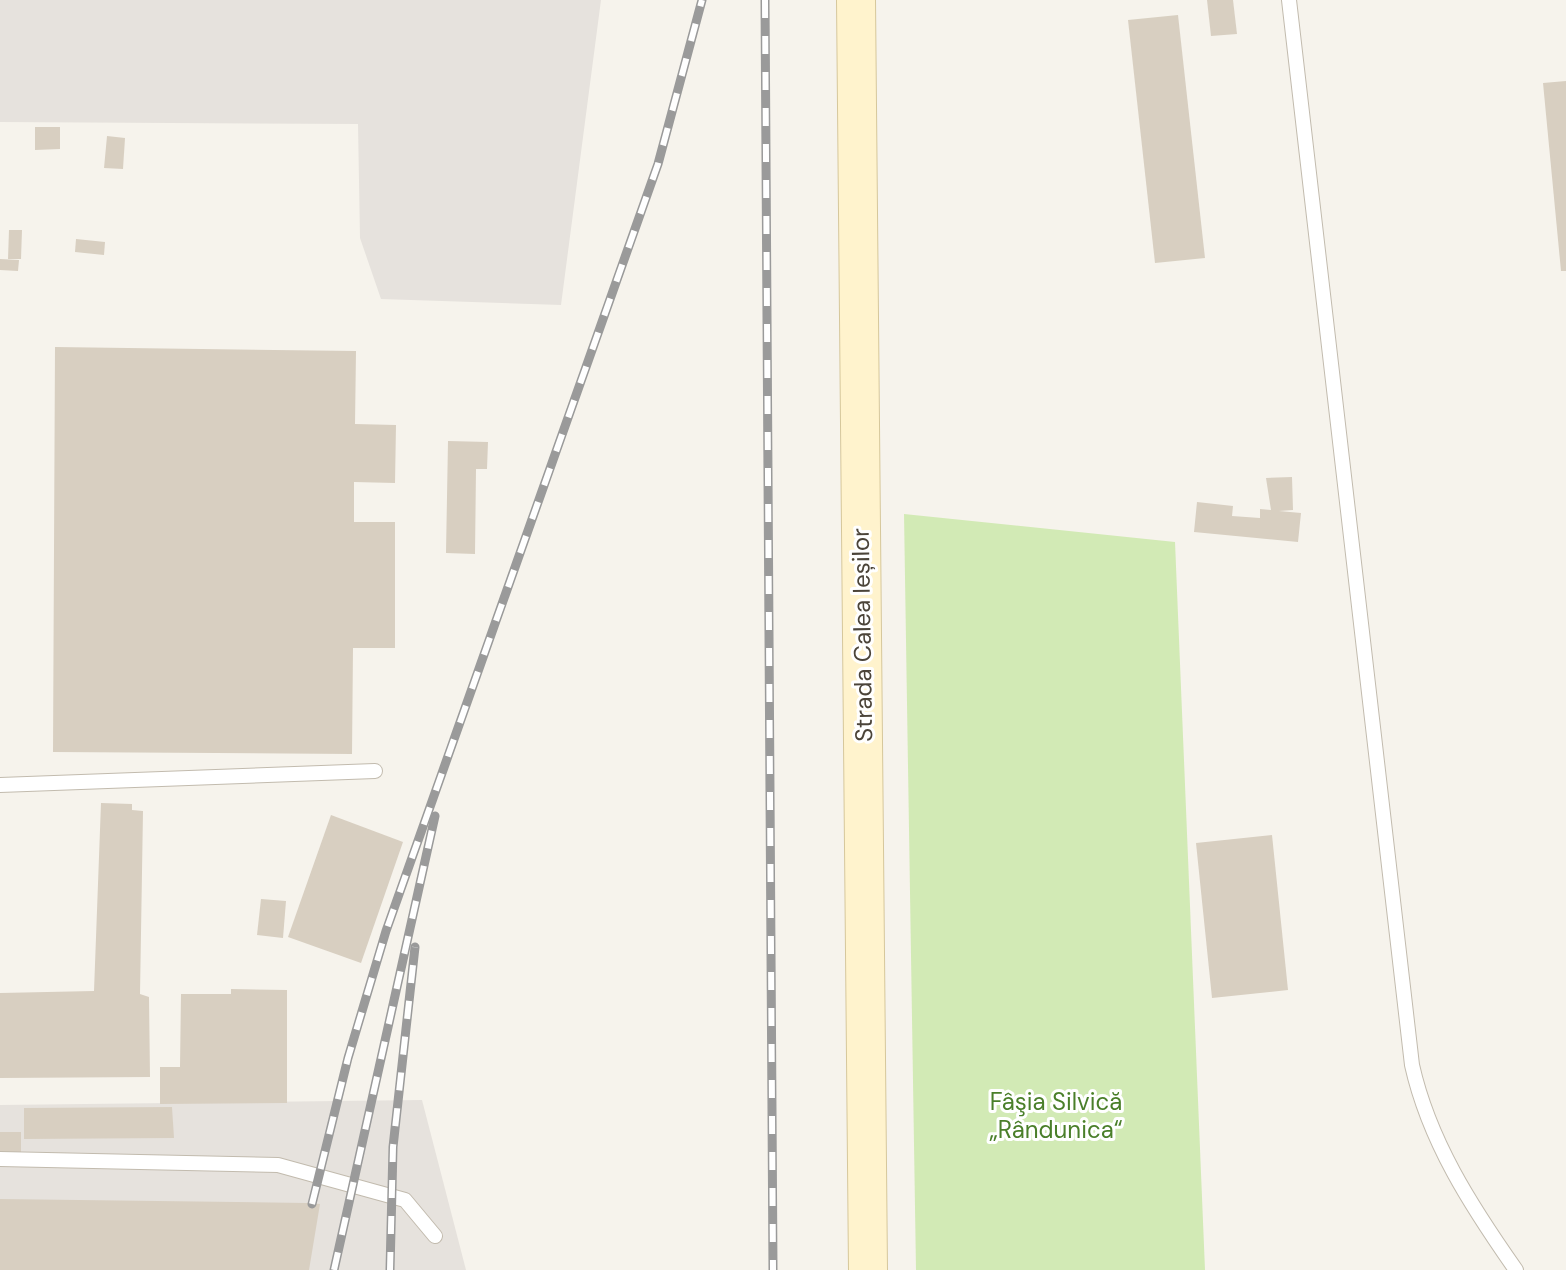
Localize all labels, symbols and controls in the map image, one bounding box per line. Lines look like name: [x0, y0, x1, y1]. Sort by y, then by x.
street label: Strada Calea Ieșilor: [845, 528, 879, 742]
park label: Fâşia Silvică „Rândunica“: [989, 1086, 1123, 1145]

